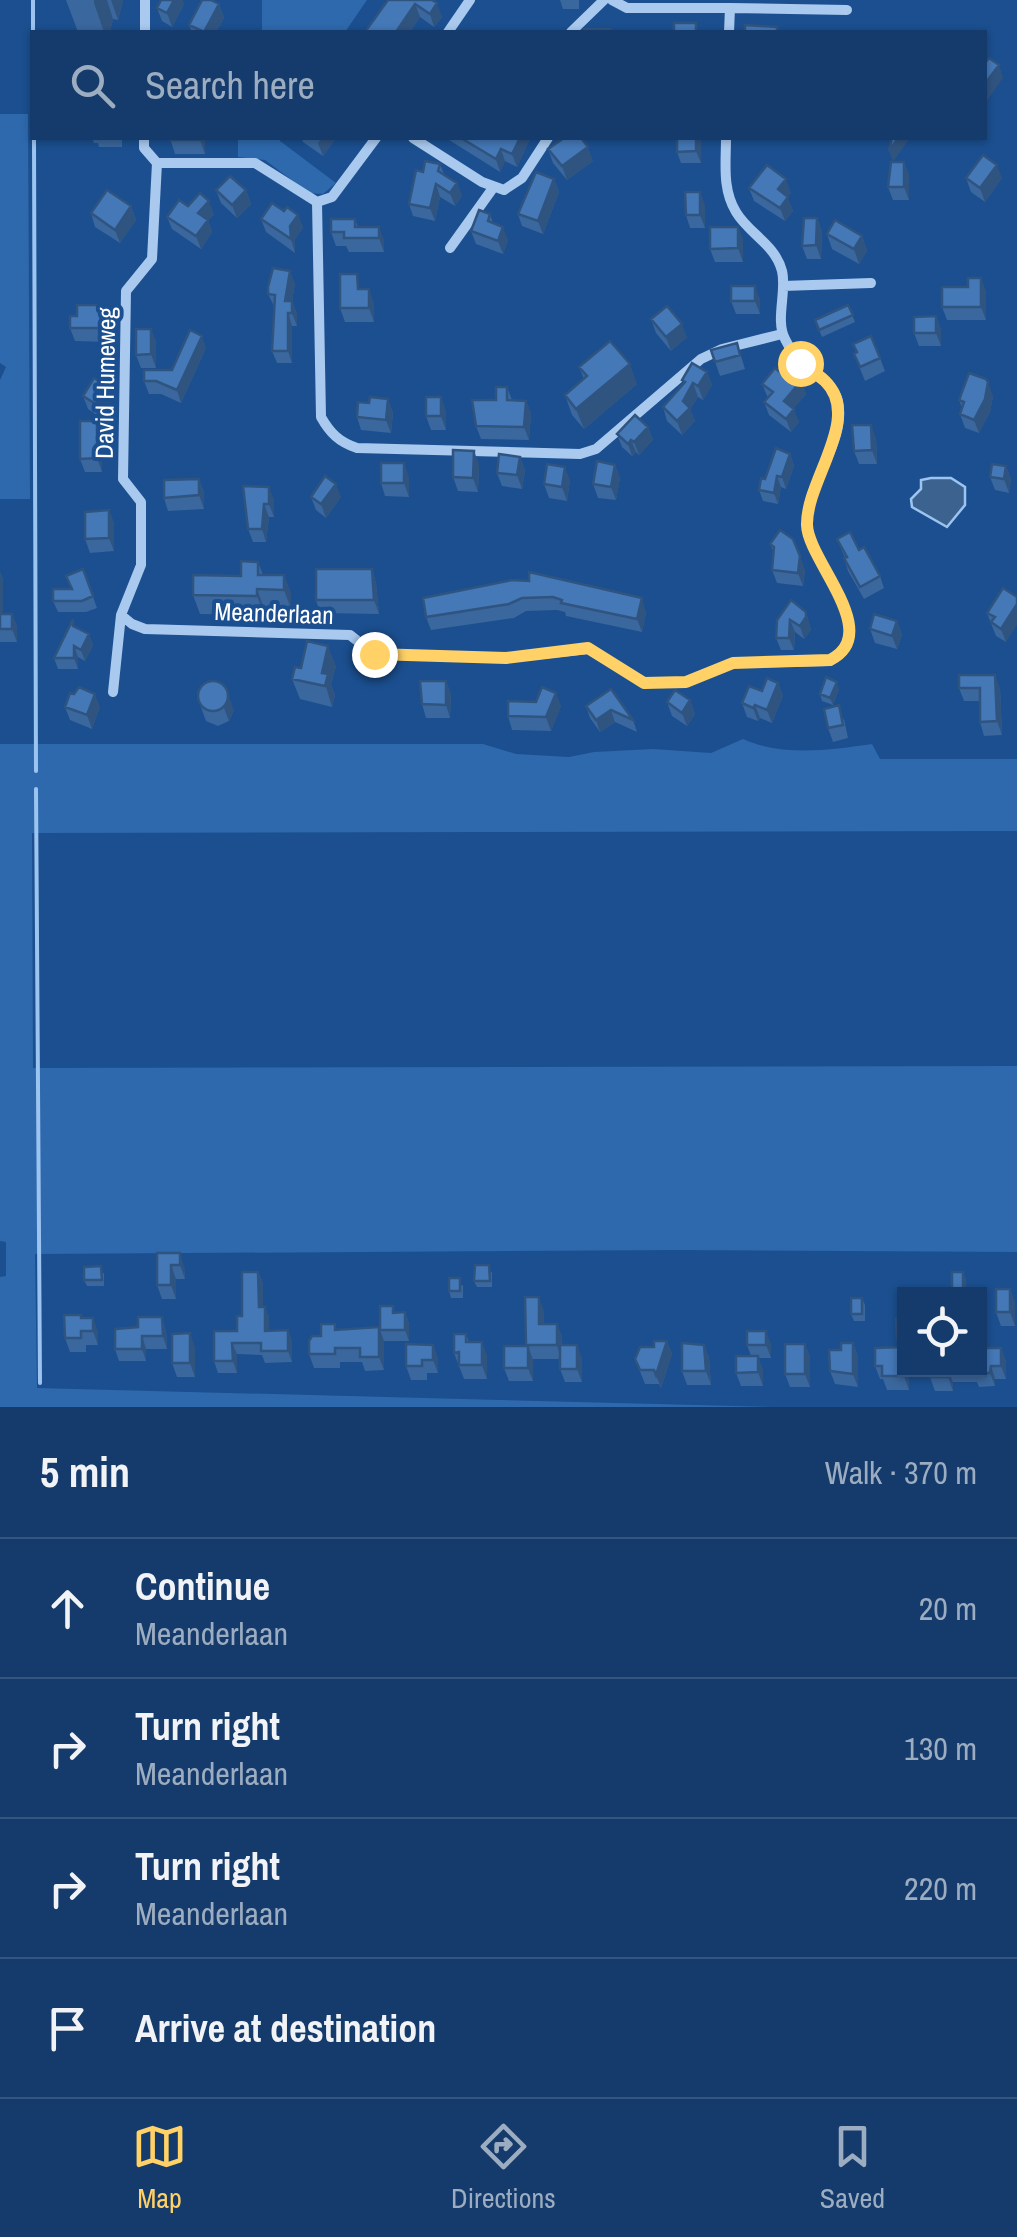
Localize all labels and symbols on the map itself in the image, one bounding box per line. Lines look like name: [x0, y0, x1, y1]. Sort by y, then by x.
street label: David Humeweg: [87, 306, 123, 459]
route start: [778, 341, 824, 387]
street label: Meanderlaan: [214, 594, 334, 632]
route end: [352, 632, 398, 678]

